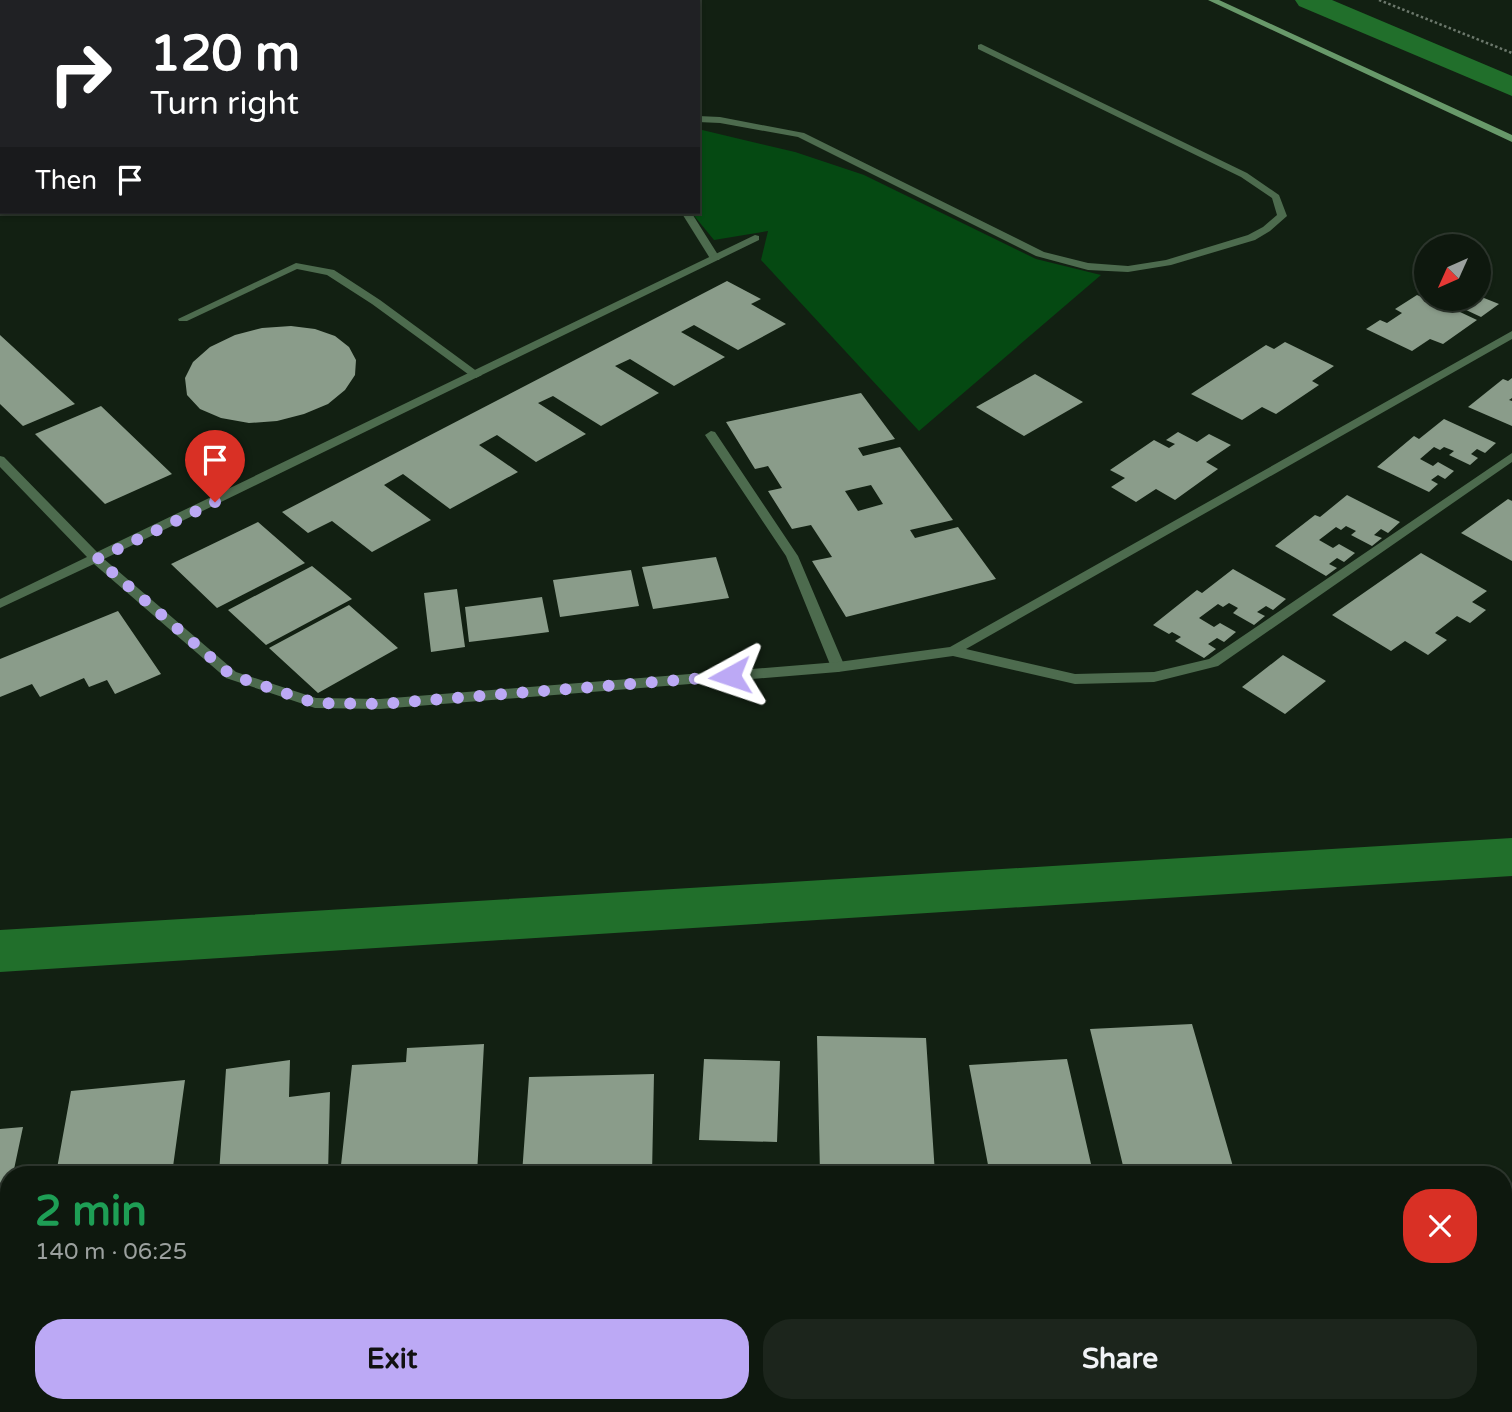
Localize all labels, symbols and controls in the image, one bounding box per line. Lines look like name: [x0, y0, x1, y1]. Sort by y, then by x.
text: 120 m: [150, 25, 300, 84]
icon: right: [35, 28, 126, 119]
text: Turn right: [150, 85, 299, 123]
icon: arrive: [111, 161, 149, 199]
text: Then: [35, 165, 97, 196]
north arrow: [1414, 234, 1491, 312]
map controls: [1414, 234, 1491, 311]
pin: [185, 430, 245, 502]
icon: arrive: [196, 441, 234, 479]
position arrow: [693, 639, 767, 713]
text: 2 min: [35, 1186, 147, 1237]
button: close: [1403, 1189, 1477, 1263]
text: 140 m · 06:25: [35, 1238, 187, 1266]
button: Exit: [35, 1319, 749, 1399]
button: Share: [763, 1319, 1477, 1399]

